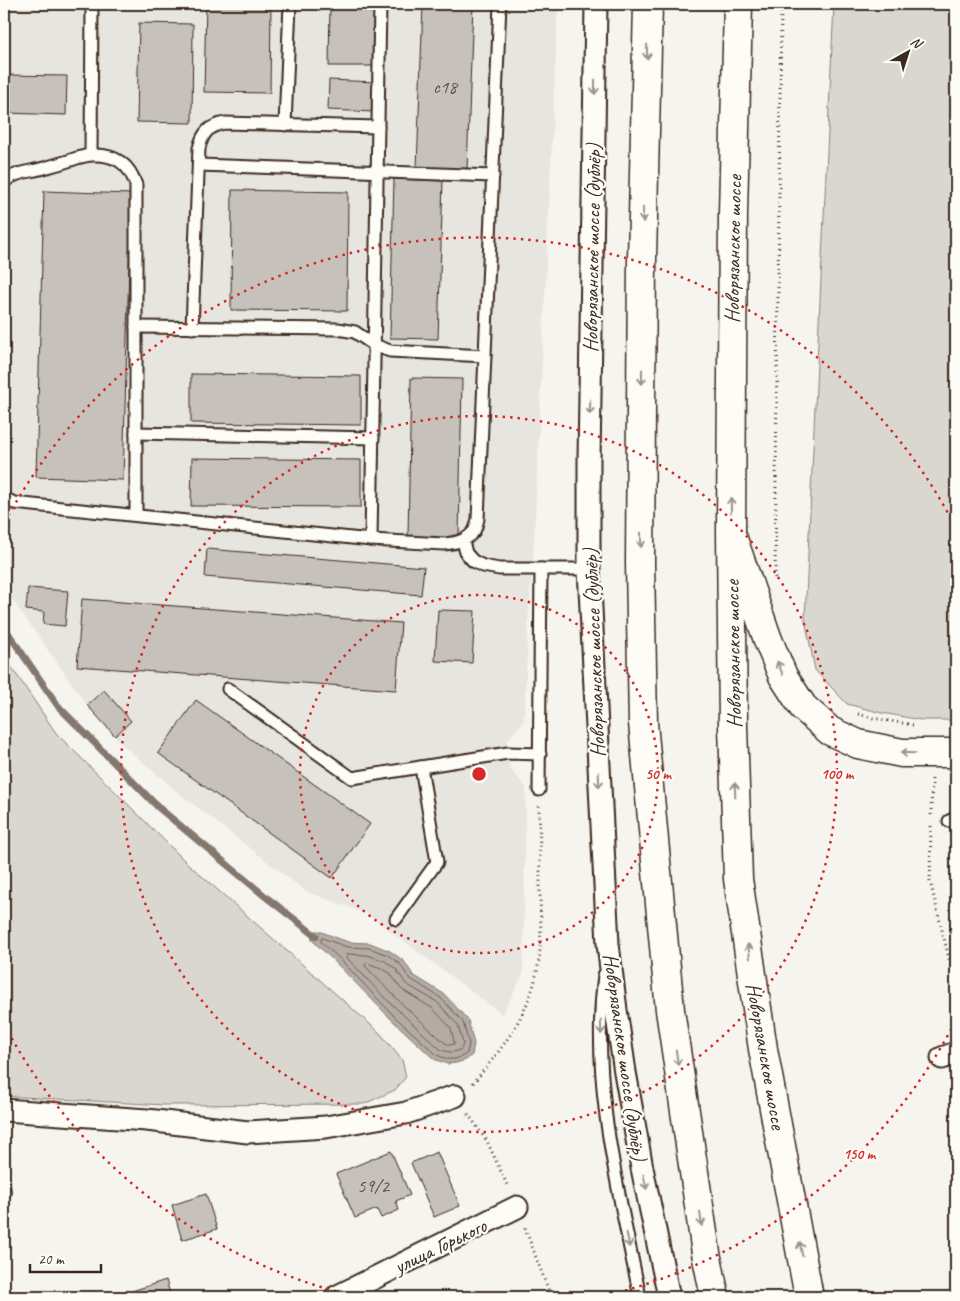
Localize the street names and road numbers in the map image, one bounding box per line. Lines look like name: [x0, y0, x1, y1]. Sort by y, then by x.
street label: Новорязанское шоссе (дублёр): [577, 142, 607, 353]
street label: Новорязанское шоссе: [719, 174, 747, 323]
street label: Новорязанское шоссе (дублёр): [577, 547, 611, 758]
street label: Новорязанское шоссе: [719, 579, 747, 728]
street label: Новорязанское шоссе (дублёр): [598, 952, 653, 1163]
street label: Новорязанское шоссе: [740, 981, 792, 1132]
street label: улица Горького: [388, 1212, 492, 1280]

